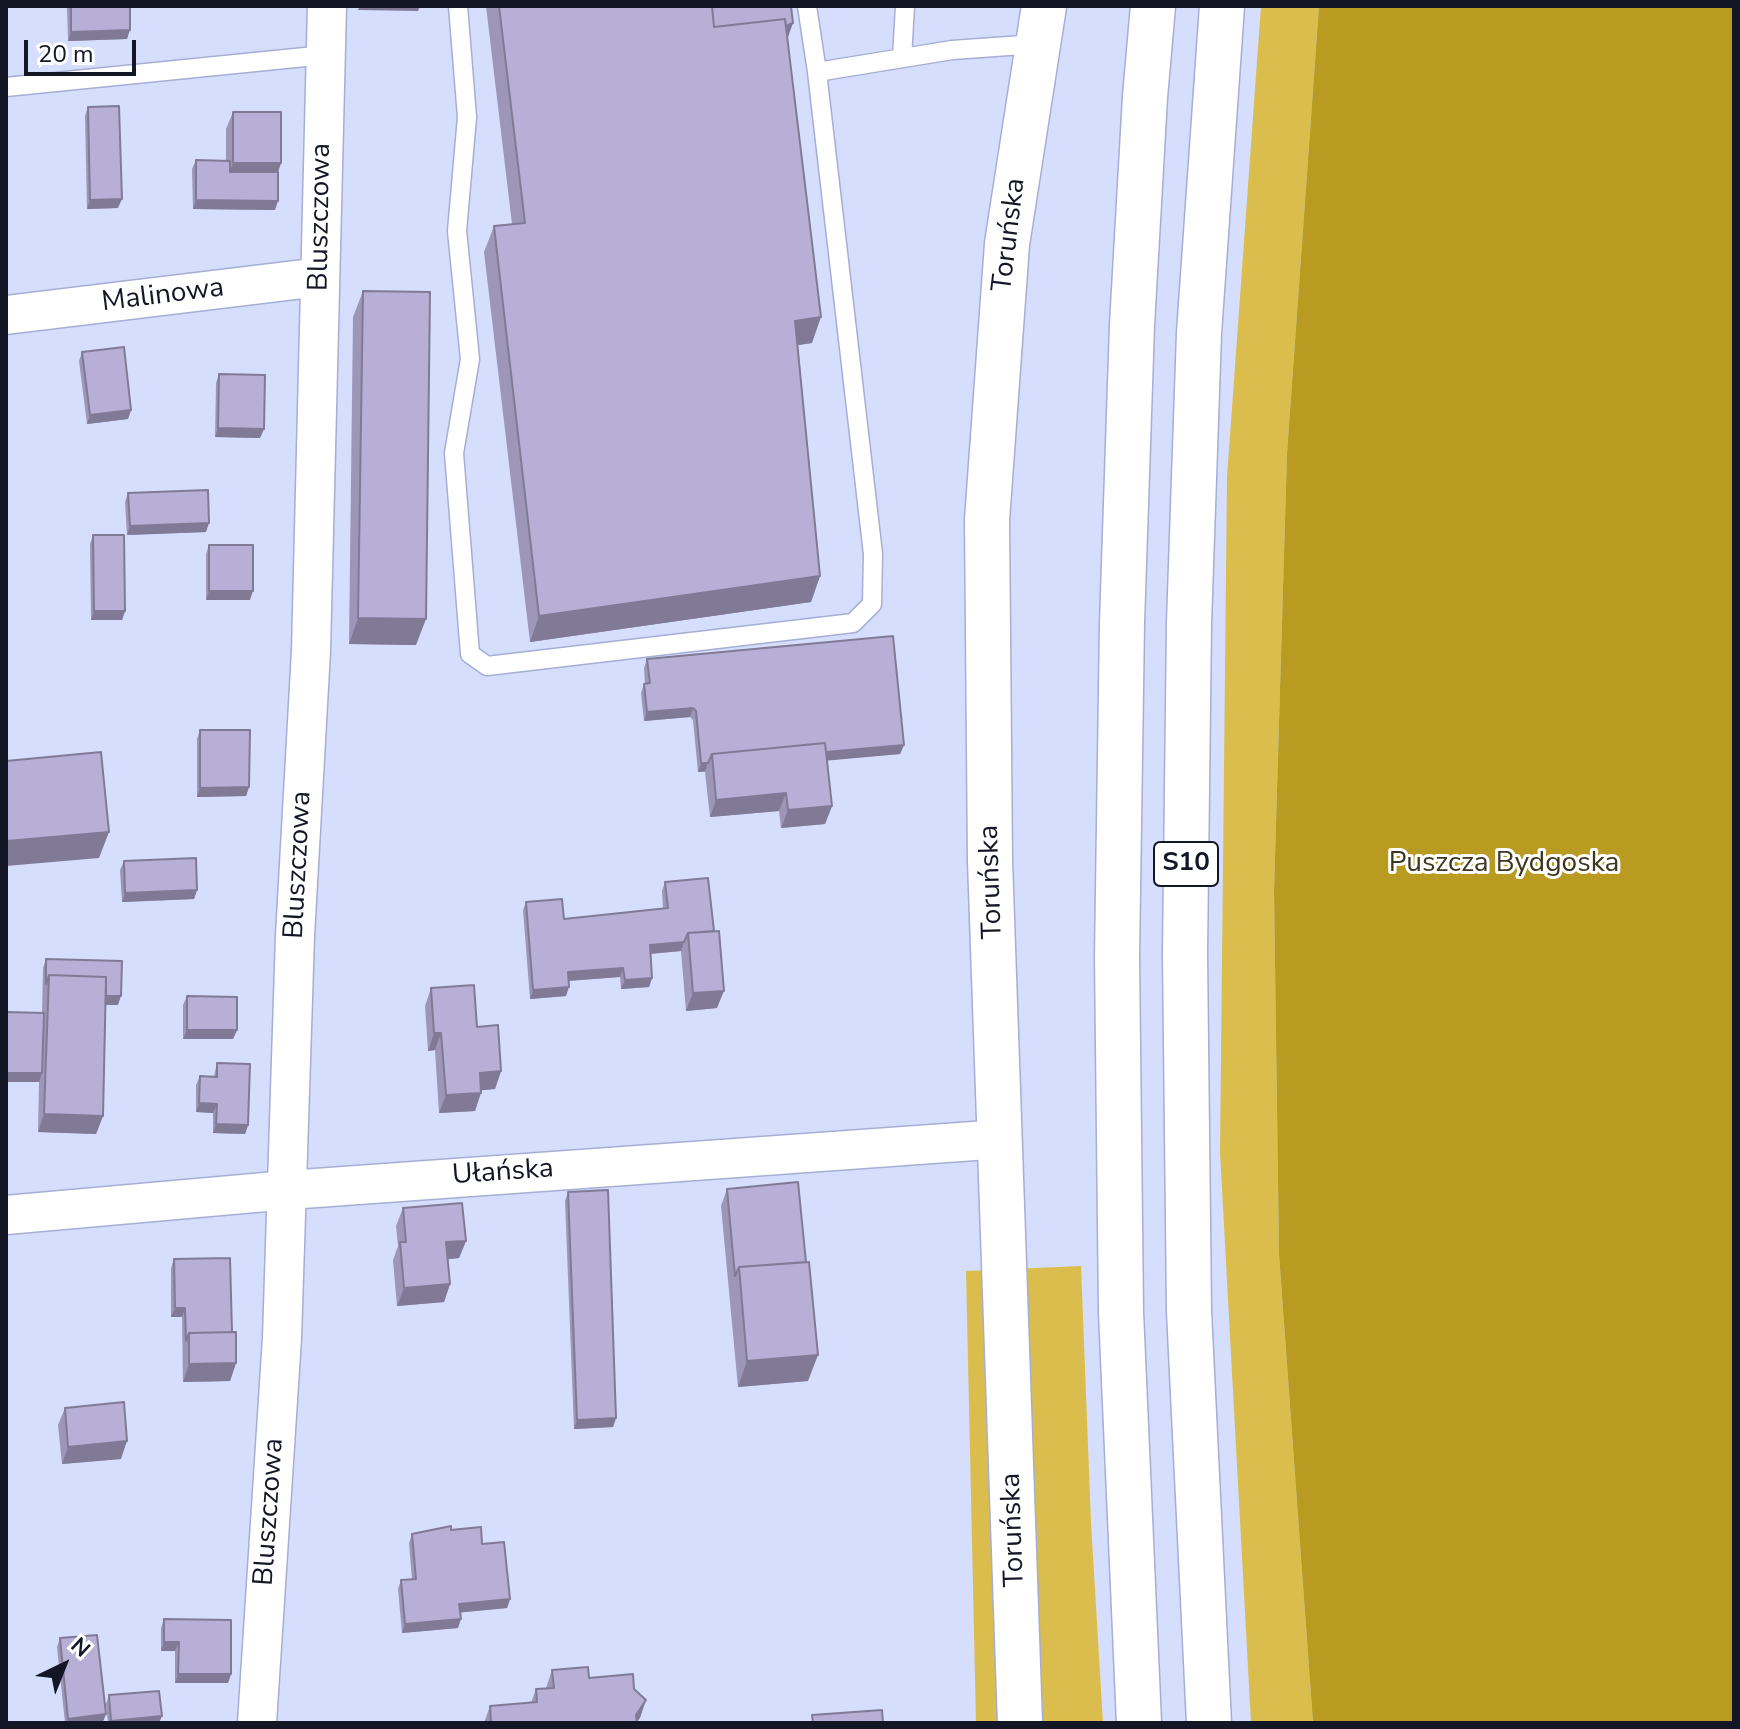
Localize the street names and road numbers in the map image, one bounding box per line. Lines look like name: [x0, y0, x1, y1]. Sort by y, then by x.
street label: Bluszczowa: [303, 143, 339, 291]
street label: Toruńska: [986, 176, 1034, 294]
street label: Malinowa: [100, 272, 226, 320]
street label: Bluszczowa: [278, 790, 320, 940]
street label: Toruńska: [973, 824, 1011, 940]
road number: S10: [1154, 842, 1218, 886]
street label: Ułańska: [451, 1153, 555, 1193]
street label: Bluszczowa: [248, 1437, 292, 1587]
street label: Toruńska: [995, 1472, 1033, 1588]

